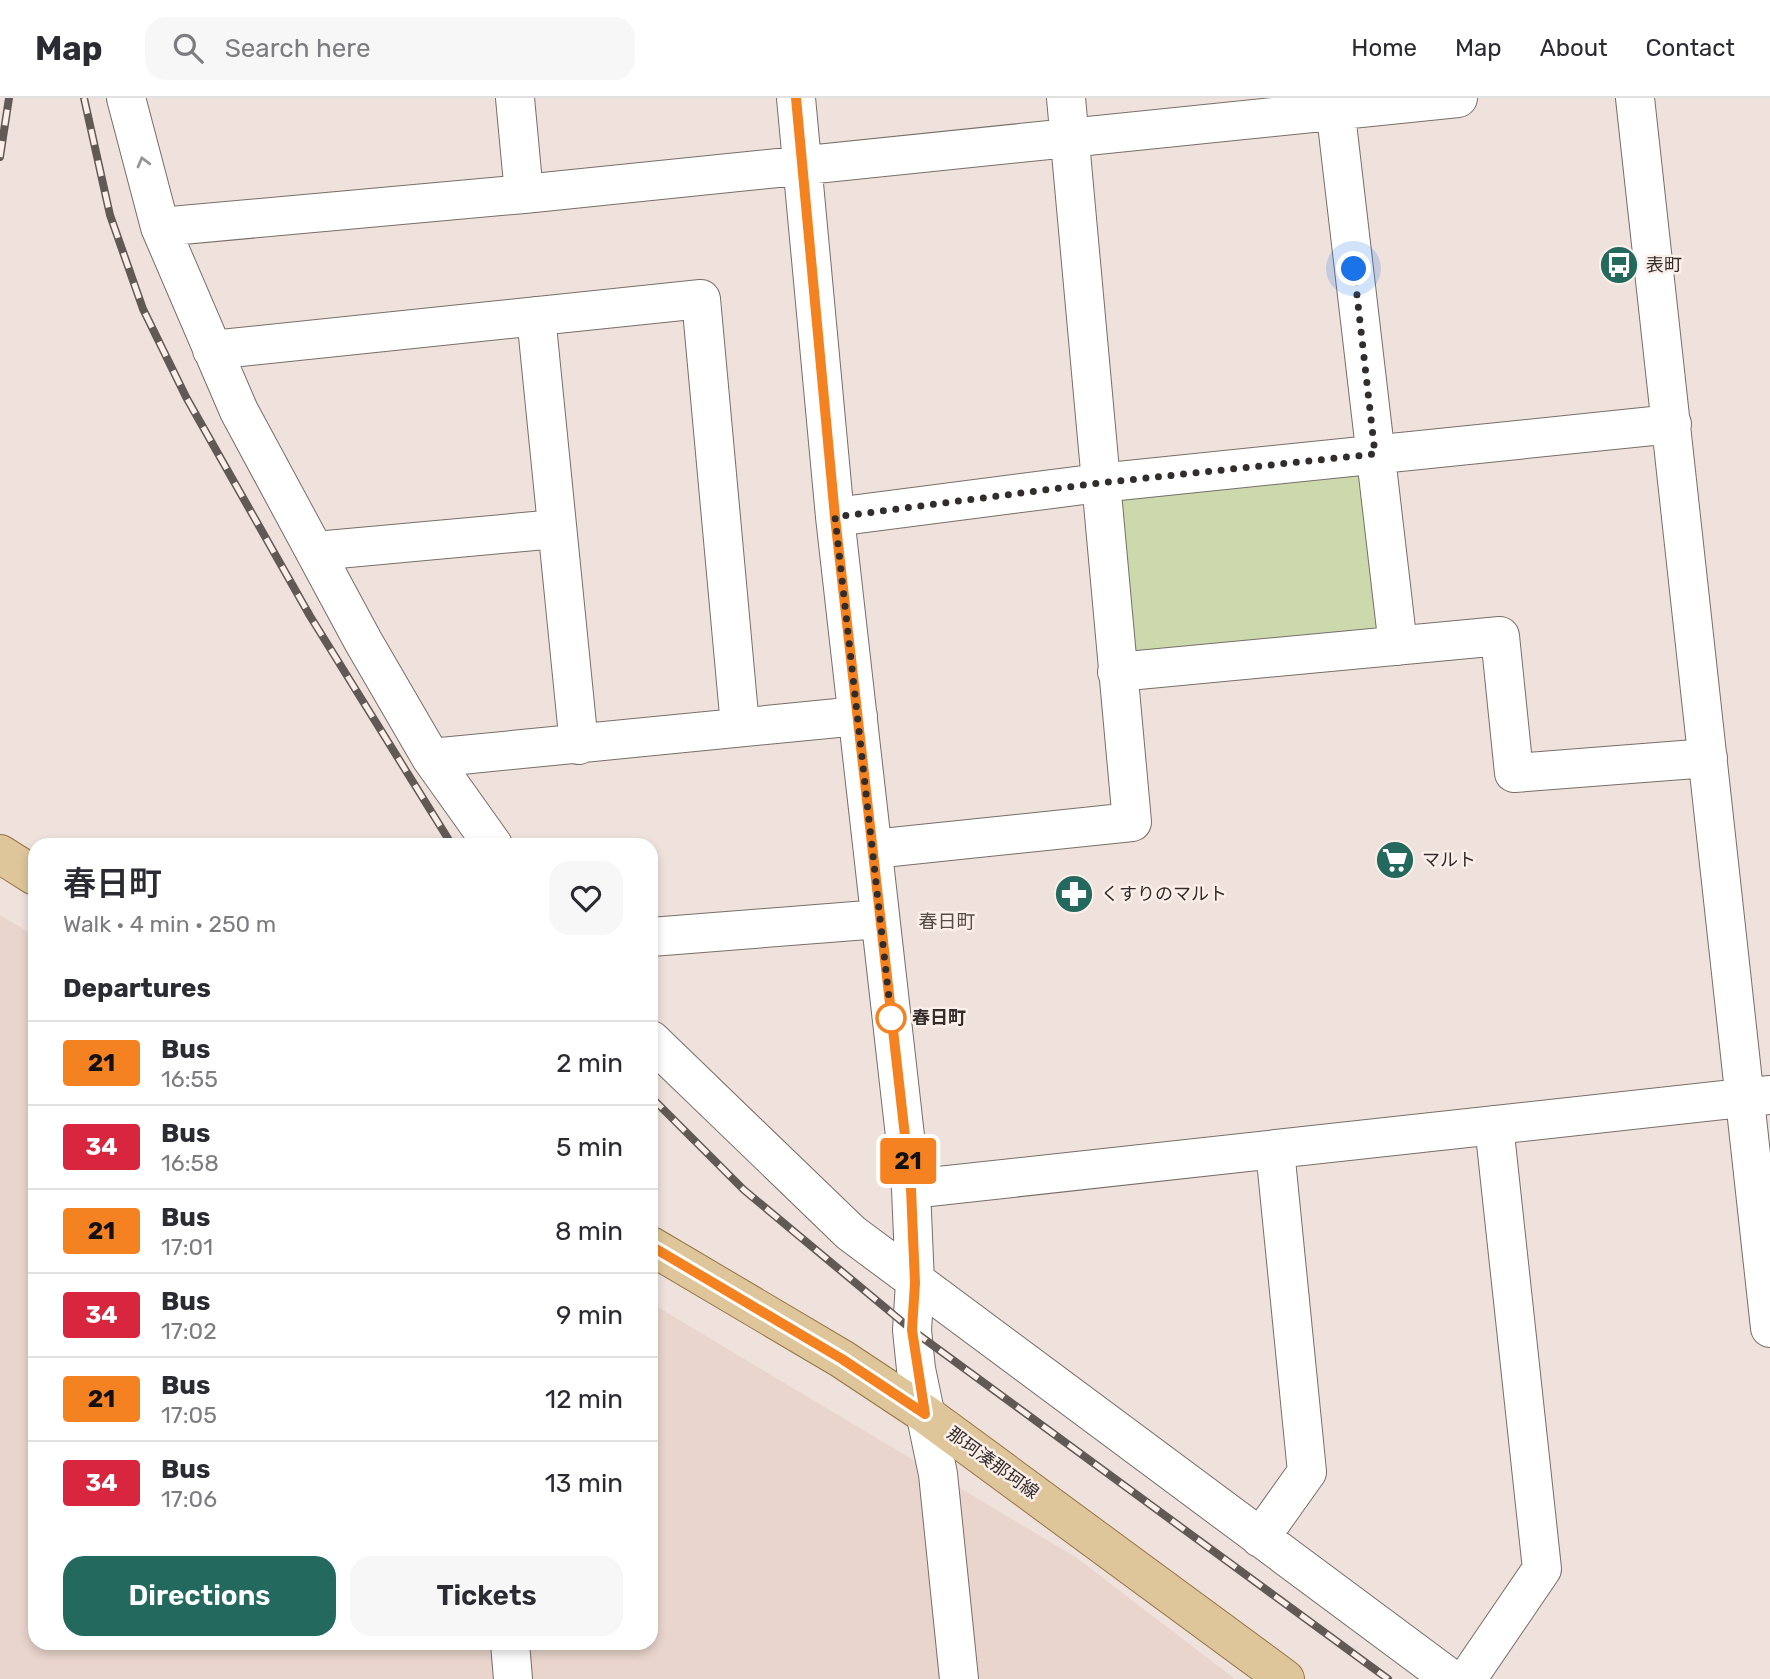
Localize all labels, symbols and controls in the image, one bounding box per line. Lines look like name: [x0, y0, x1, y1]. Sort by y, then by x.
search box: [145, 17, 635, 80]
text: Map: [35, 29, 103, 68]
icon: search: [169, 29, 207, 67]
text: Search here: [225, 33, 370, 64]
text: Home: [1351, 34, 1417, 62]
text: Map: [1455, 34, 1502, 62]
text: About: [1540, 34, 1608, 62]
text: Contact: [1646, 34, 1735, 62]
one-way arrow: [137, 157, 151, 169]
bus stop icon: 表町: [1598, 244, 1640, 286]
your location: [1336, 251, 1371, 286]
place label: 表町: [1646, 254, 1682, 276]
supermarket icon: マルト: [1374, 839, 1416, 881]
place label: マルト: [1422, 849, 1476, 871]
button: heart: [549, 861, 623, 935]
text: 春日町: [63, 864, 162, 903]
pharmacy icon: くすりのマルト: [1053, 873, 1095, 915]
place label: くすりのマルト: [1101, 883, 1227, 905]
text: Walk · 4 min · 250 m: [63, 910, 276, 938]
district label: 春日町: [918, 910, 976, 933]
text: Departures: [63, 973, 211, 1004]
marker: 春日町: [876, 1003, 906, 1033]
place label: 春日町: [912, 1007, 966, 1029]
text: Bus: [161, 1034, 210, 1065]
text: 2 min: [556, 1048, 623, 1079]
text: 21: [88, 1049, 115, 1077]
text: 16:55: [161, 1065, 218, 1093]
text: Bus: [161, 1118, 210, 1149]
text: 5 min: [556, 1132, 623, 1163]
text: 34: [85, 1133, 118, 1161]
line badge: 21: [876, 1138, 940, 1184]
text: 21: [894, 1147, 922, 1175]
text: 16:58: [161, 1149, 219, 1177]
text: Bus: [161, 1202, 210, 1233]
text: 8 min: [555, 1216, 623, 1247]
text: 21: [88, 1217, 115, 1245]
text: 17:01: [161, 1233, 213, 1261]
text: Bus: [161, 1286, 210, 1317]
text: 9 min: [556, 1300, 623, 1331]
text: 34: [85, 1301, 118, 1329]
text: 17:02: [161, 1317, 217, 1345]
text: Bus: [161, 1370, 210, 1401]
text: 12 min: [545, 1384, 623, 1415]
text: 21: [88, 1385, 115, 1413]
text: 17:05: [161, 1401, 217, 1429]
street label: 那珂湊那珂線: [943, 1422, 1043, 1504]
text: Bus: [161, 1454, 210, 1485]
text: 13 min: [545, 1468, 623, 1499]
text: 34: [85, 1469, 118, 1497]
text: 17:06: [161, 1485, 217, 1513]
button: Directions: [63, 1556, 336, 1636]
button: Tickets: [350, 1556, 623, 1636]

